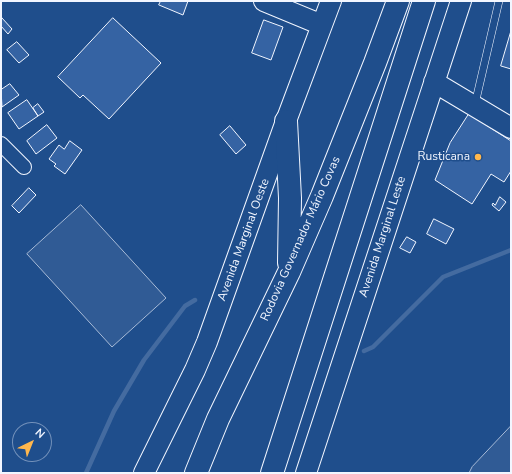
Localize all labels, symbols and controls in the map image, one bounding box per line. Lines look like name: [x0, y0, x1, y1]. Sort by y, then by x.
place label: Rusticana: [418, 150, 470, 164]
marker: Rusticana: [473, 152, 483, 162]
street label: Rodovia Governador Mário Covas: [258, 154, 344, 324]
street label: Avenida Marginal Leste: [357, 175, 409, 299]
street label: Avenida Marginal Oeste: [215, 177, 273, 303]
north arrow: [12, 422, 52, 462]
text: N: [32, 425, 48, 442]

